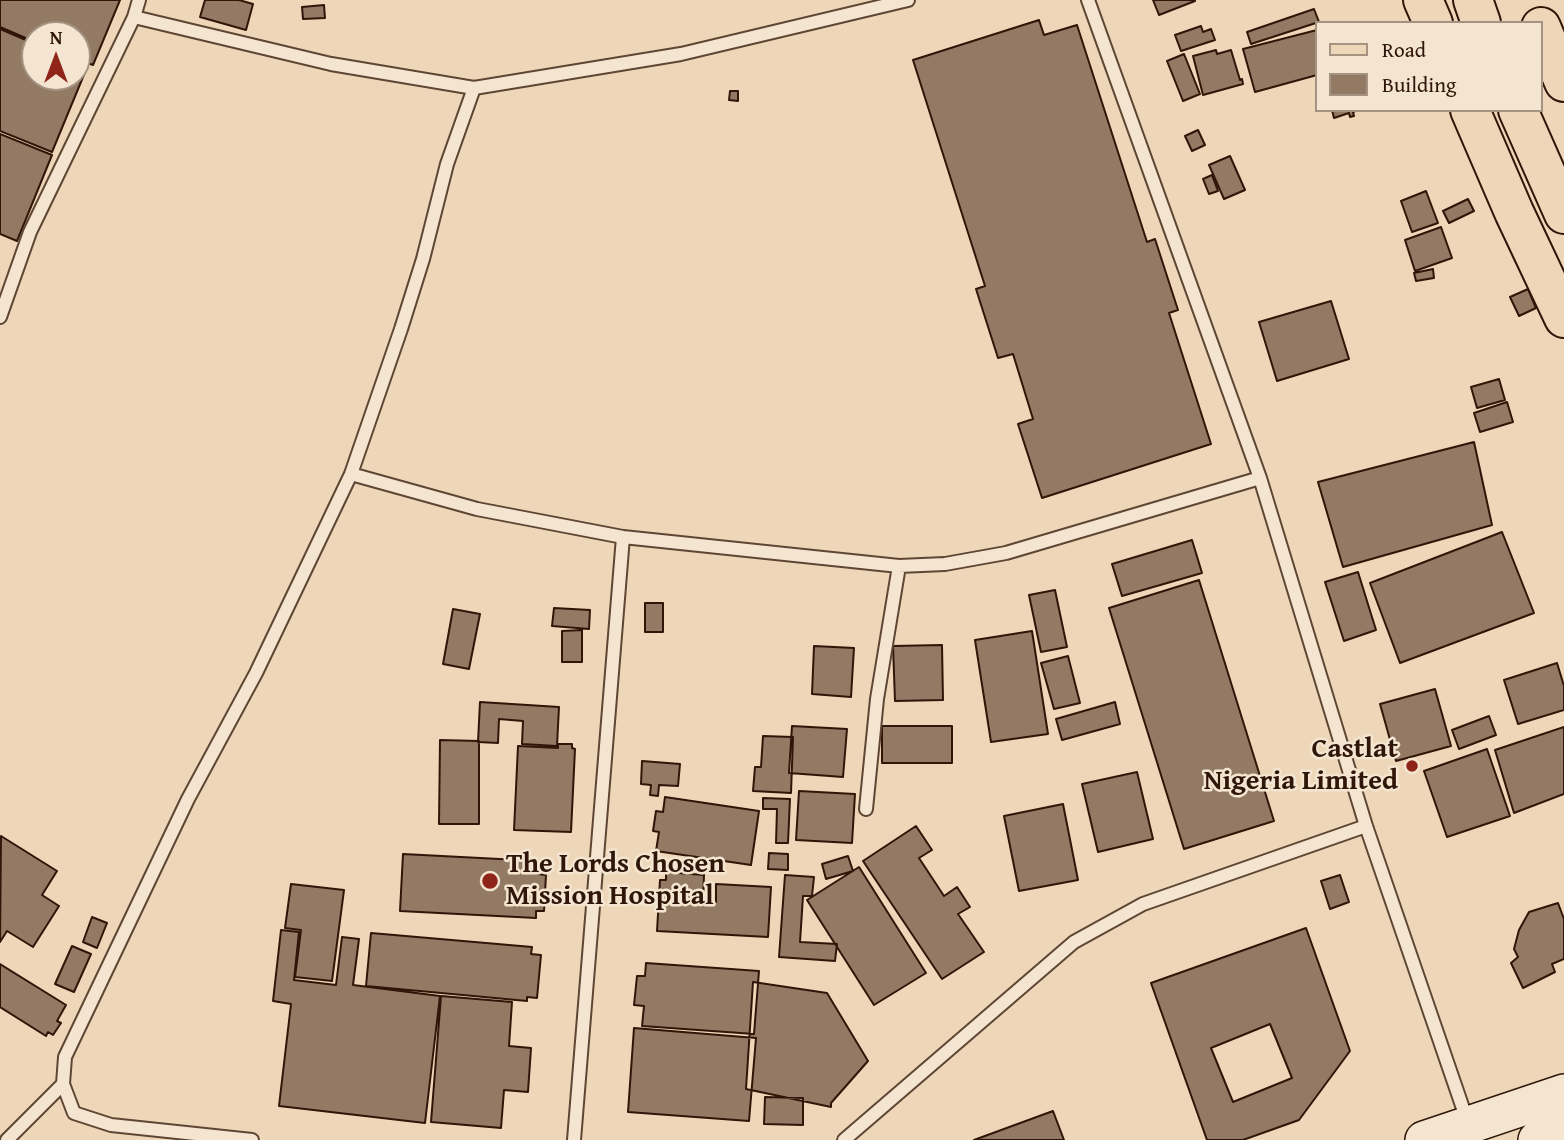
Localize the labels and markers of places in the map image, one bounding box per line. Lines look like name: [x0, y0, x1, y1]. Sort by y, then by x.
place label: Castlat Nigeria Limited: [1204, 733, 1398, 799]
marker: Castlat Nigeria Limited: [1404, 758, 1420, 774]
place label: The Lords Chosen Mission Hospital: [506, 848, 725, 914]
marker: The Lords Chosen Mission Hospital: [480, 871, 500, 891]

